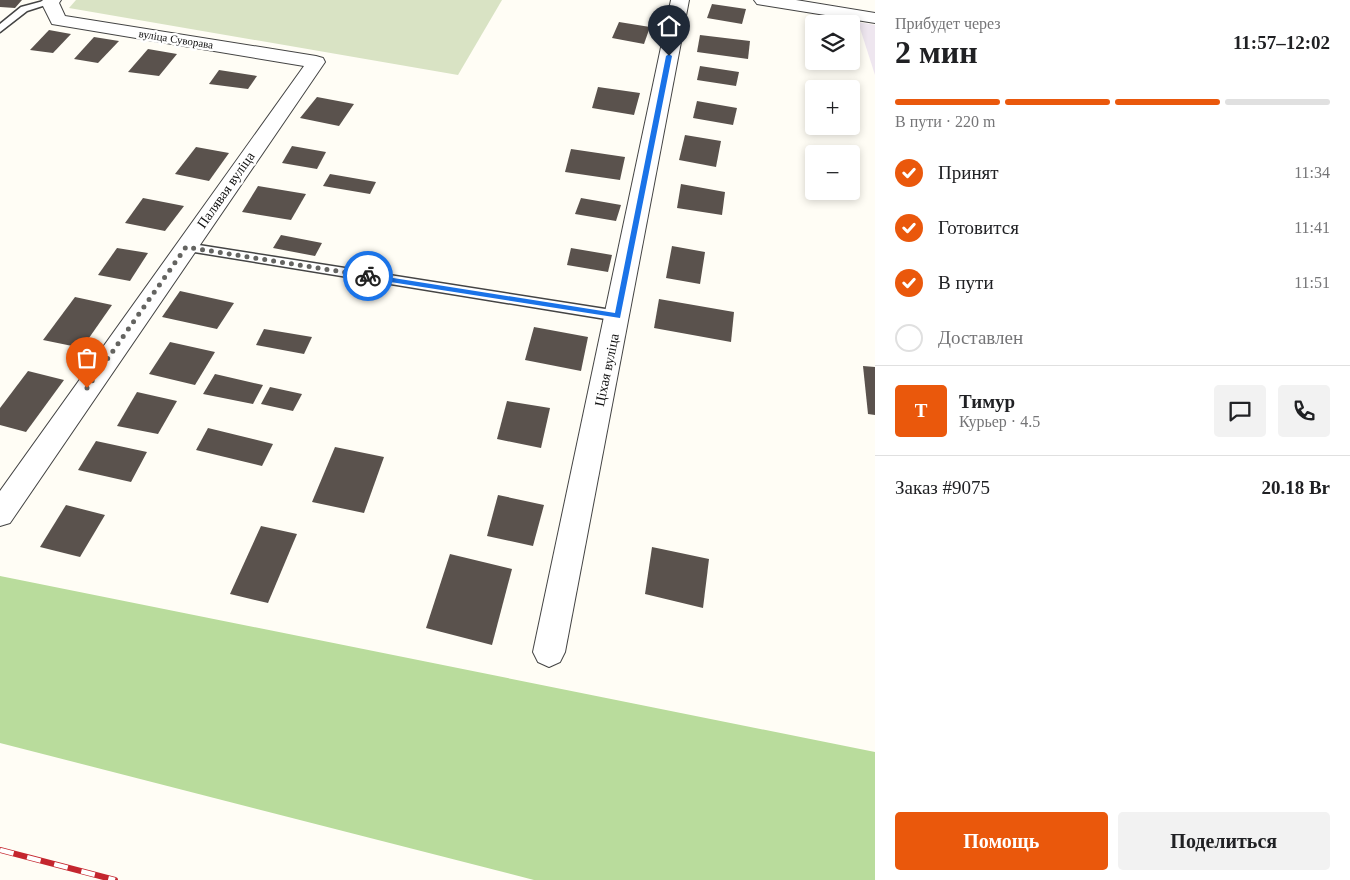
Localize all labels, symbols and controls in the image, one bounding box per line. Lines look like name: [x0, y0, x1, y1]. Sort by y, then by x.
pin: [648, 5, 690, 56]
icon: home: [655, 12, 683, 40]
map controls: [805, 15, 860, 200]
button: layers: [805, 15, 860, 70]
text: Прибудет через: [895, 15, 1001, 32]
street label: вуліца Суворава: [138, 27, 214, 51]
text: 11:57–12:02: [1233, 32, 1330, 53]
text: 2 мин: [895, 34, 978, 70]
button: +: [805, 80, 860, 135]
text: В пути · 220 m: [895, 113, 996, 130]
button: −: [805, 145, 860, 200]
street label: Палявая вуліца: [194, 148, 258, 231]
icon: check: [895, 159, 923, 187]
text: Принят: [938, 162, 999, 183]
text: 11:34: [1294, 164, 1330, 181]
icon: check: [895, 214, 923, 242]
text: Готовится: [938, 217, 1019, 238]
text: 11:41: [1294, 219, 1330, 236]
courier: [343, 251, 393, 301]
icon: bike: [354, 262, 382, 290]
icon: check: [895, 269, 923, 297]
text: В пути: [938, 272, 994, 293]
text: 11:51: [1294, 274, 1330, 291]
text: Доставлен: [938, 327, 1023, 348]
street label: Ціхая вуліца: [592, 331, 622, 408]
pin: [66, 337, 108, 388]
icon: bag: [73, 344, 101, 372]
button: chat: [1214, 385, 1266, 437]
button: phone: [1278, 385, 1330, 437]
text: Тимур: [959, 391, 1015, 412]
text: Т: [915, 400, 927, 421]
text: Курьер · 4.5: [959, 413, 1040, 430]
text: Заказ #9075: [895, 477, 990, 498]
text: 20.18 Br: [1261, 477, 1330, 498]
button: Помощь: [895, 812, 1108, 870]
button: Поделиться: [1118, 812, 1330, 870]

